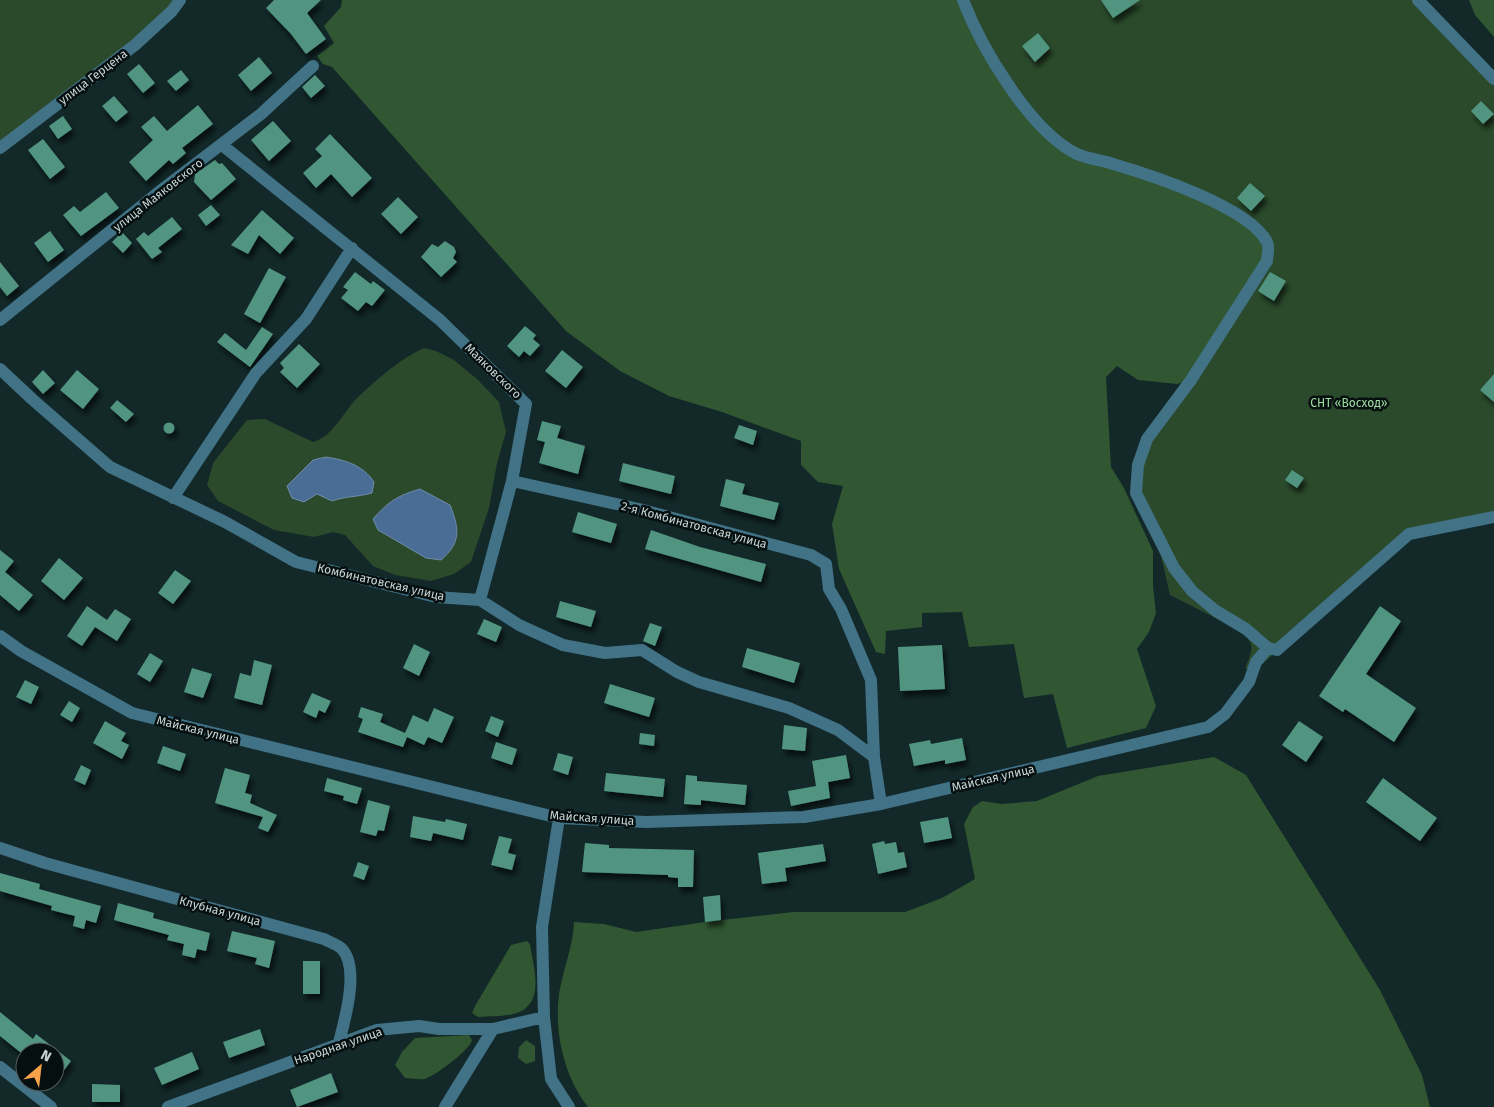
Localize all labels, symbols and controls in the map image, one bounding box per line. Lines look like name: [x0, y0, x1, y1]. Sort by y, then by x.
street label: улица Герцена: [56, 47, 130, 107]
street label: улица Маяковского: [110, 156, 206, 234]
street label: Маяковского: [462, 341, 524, 401]
park label: СНТ «Восход»: [1310, 396, 1388, 410]
street label: 2-я Комбинатовская улица: [620, 499, 768, 551]
street label: Комбинатовская улица: [316, 561, 446, 603]
street label: Майская улица: [155, 713, 241, 747]
street label: Майская улица: [950, 762, 1036, 794]
street label: Майская улица: [549, 808, 635, 828]
street label: Клубная улица: [178, 893, 262, 929]
street label: Народная улица: [292, 1024, 384, 1068]
north arrow: [15, 1042, 65, 1092]
text: N: [38, 1046, 54, 1066]

